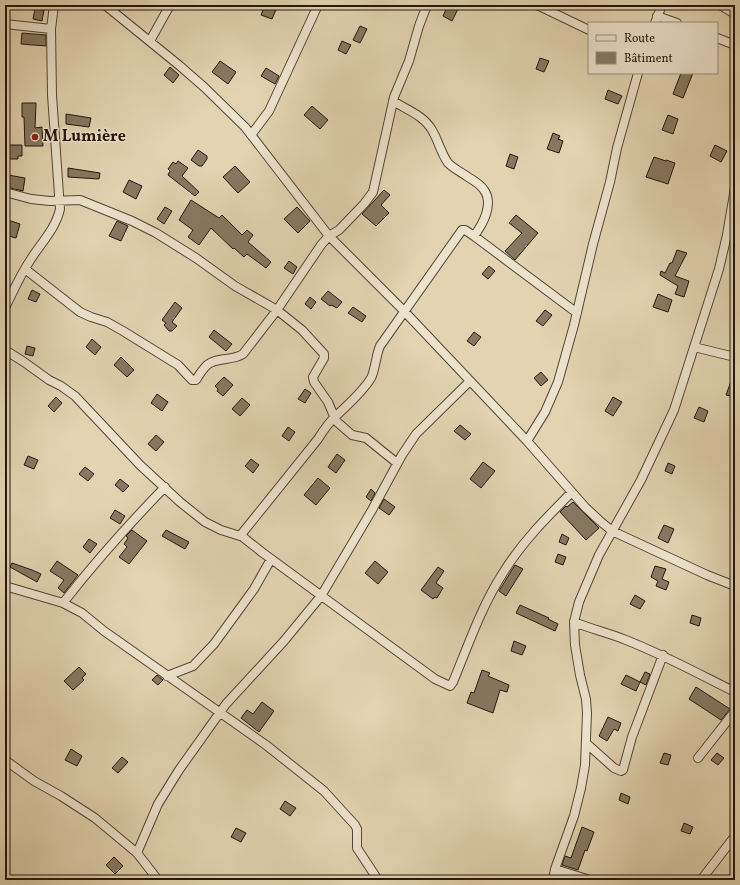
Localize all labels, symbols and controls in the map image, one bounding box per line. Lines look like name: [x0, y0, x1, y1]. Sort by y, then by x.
legend: [588, 22, 718, 74]
text: Route: [624, 31, 655, 47]
text: Bâtiment: [624, 51, 673, 67]
place label: M Lumière: [43, 126, 126, 148]
marker: M Lumière: [30, 132, 40, 142]

